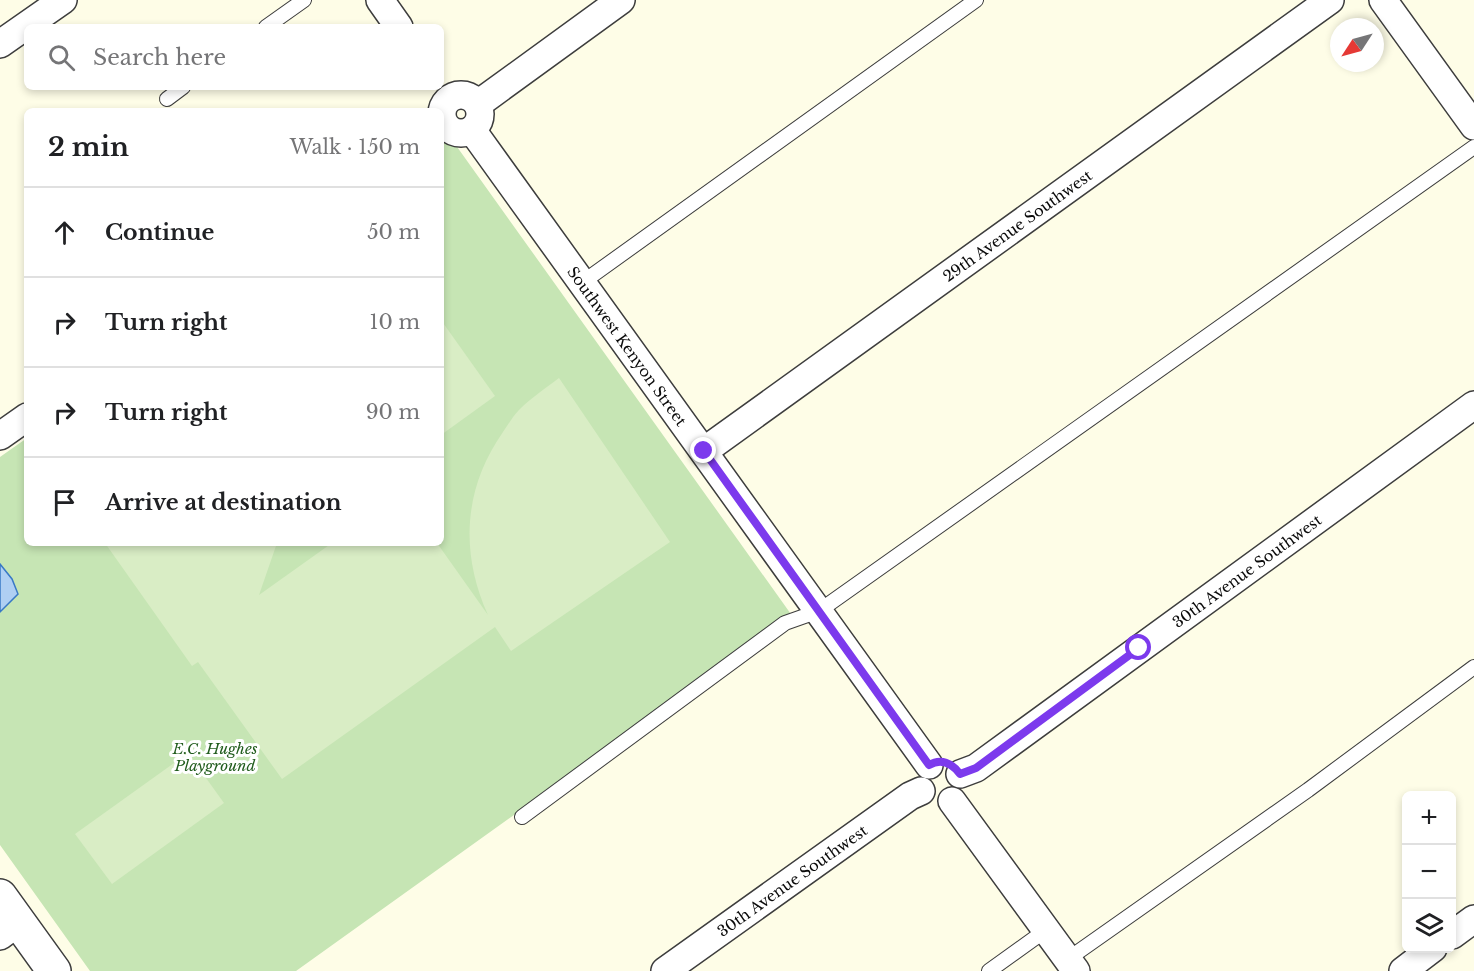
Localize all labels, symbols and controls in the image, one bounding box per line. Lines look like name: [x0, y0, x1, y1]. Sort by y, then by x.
north arrow: [1330, 18, 1384, 72]
search box: [24, 24, 444, 90]
icon: search: [45, 41, 78, 74]
text: Search here: [93, 44, 226, 71]
text: 2 min: [48, 131, 129, 163]
text: Walk · 150 m: [290, 135, 420, 159]
street label: 29th Avenue Southwest: [939, 165, 1096, 285]
icon: ahead: [48, 216, 81, 249]
text: Continue: [105, 219, 214, 246]
text: 50 m: [367, 220, 420, 244]
street label: Southwest Kenyon Street: [564, 262, 691, 430]
icon: right: [48, 306, 81, 339]
text: Turn right: [105, 309, 227, 336]
text: 10 m: [370, 310, 420, 334]
icon: right: [48, 396, 81, 429]
text: Turn right: [105, 399, 227, 426]
text: 90 m: [366, 400, 420, 424]
route end: [690, 437, 716, 463]
icon: arrive: [48, 486, 81, 519]
text: Arrive at destination: [105, 489, 342, 516]
street label: 30th Avenue Southwest: [1168, 510, 1325, 631]
route start: [1125, 634, 1151, 660]
park label: E.C. Hughes Playground: [172, 739, 258, 775]
map controls: [1402, 791, 1456, 953]
button: +: [1402, 791, 1456, 845]
street label: 30th Avenue Southwest: [713, 820, 871, 940]
button: −: [1402, 845, 1456, 899]
button: layers: [1402, 899, 1456, 953]

